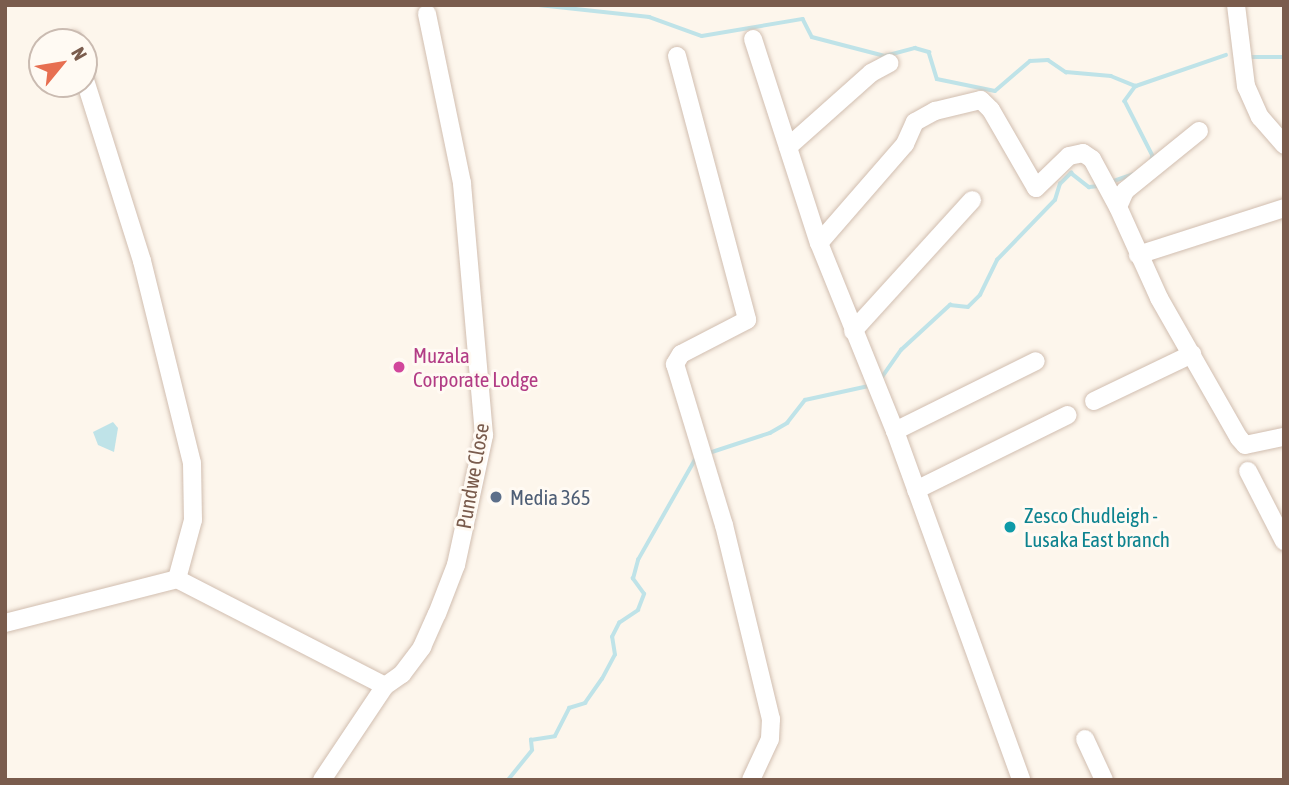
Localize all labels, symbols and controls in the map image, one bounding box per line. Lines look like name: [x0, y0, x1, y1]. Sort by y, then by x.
north arrow: [28, 28, 98, 98]
text: N: [67, 43, 92, 64]
place label: Muzala Corporate Lodge: [413, 342, 538, 392]
marker: Muzala Corporate Lodge: [391, 359, 407, 375]
street label: Pundwe Close: [450, 421, 494, 531]
place label: Media 365: [510, 484, 591, 510]
marker: Media 365: [488, 489, 504, 505]
place label: Zesco Chudleigh - Lusaka East branch: [1024, 502, 1170, 552]
marker: Zesco Chudleigh - Lusaka East branch: [1002, 519, 1018, 535]

